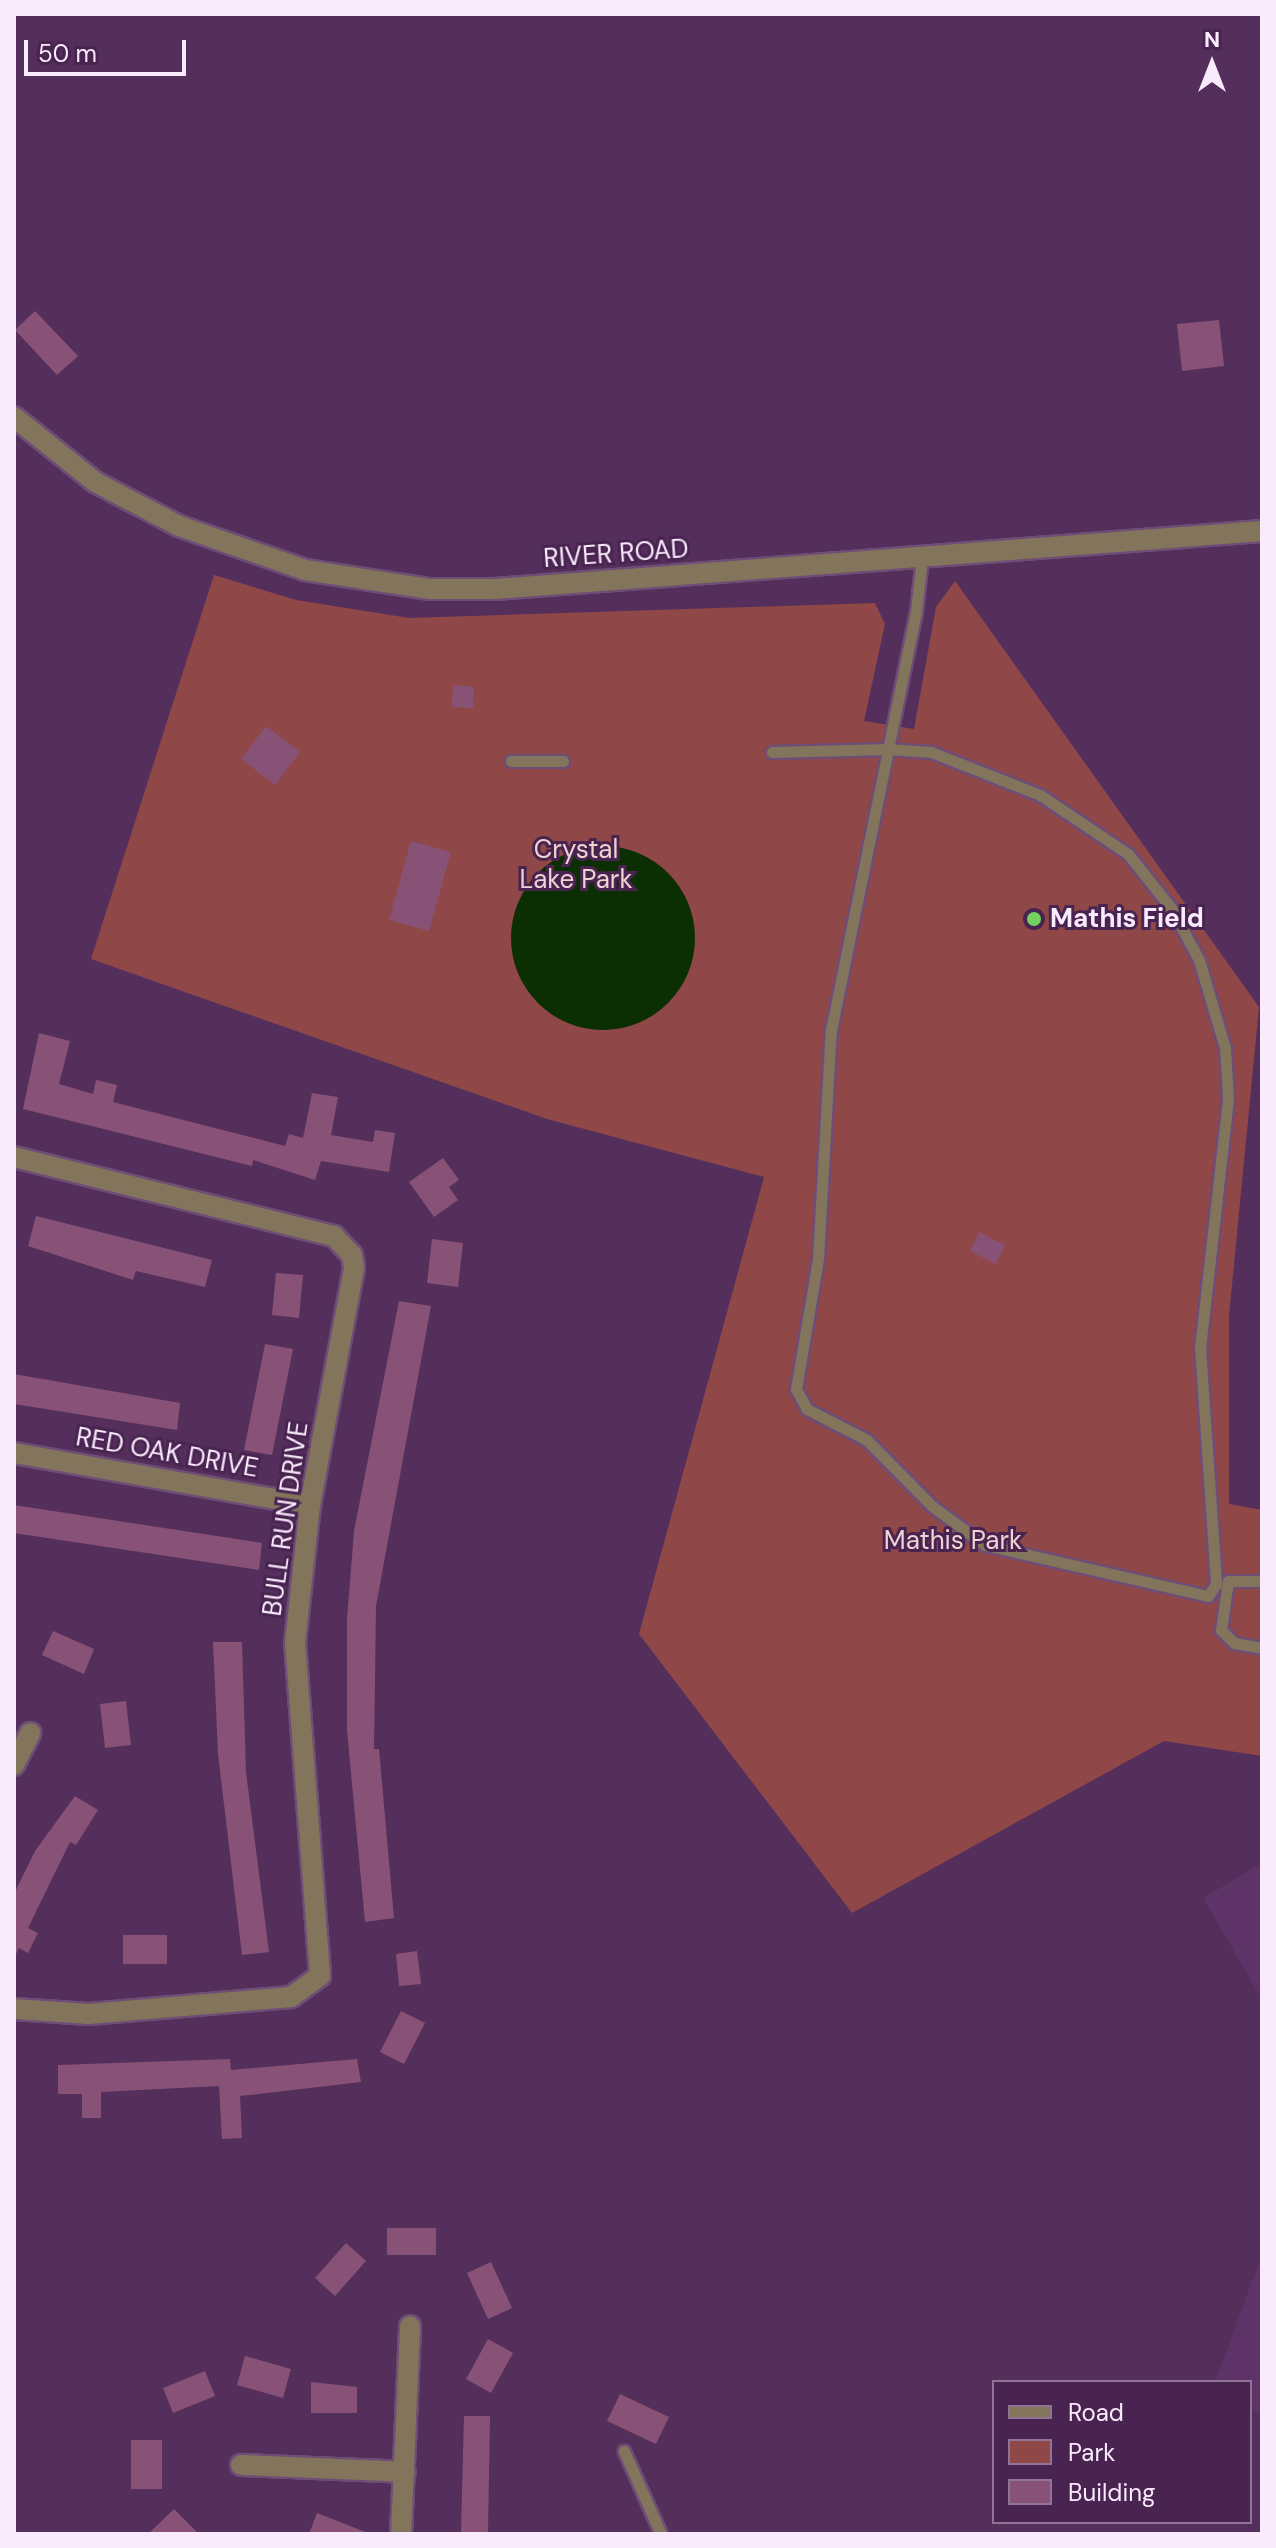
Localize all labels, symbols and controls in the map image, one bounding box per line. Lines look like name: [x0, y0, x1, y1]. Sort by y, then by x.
scale bar: [28, 24, 190, 74]
north arrow: [1172, 24, 1252, 104]
text: N: [1204, 25, 1220, 54]
text: 50 m: [38, 38, 97, 69]
street label: RIVER ROAD: [542, 533, 690, 575]
park label: Crystal Lake Park: [519, 834, 633, 896]
place label: Mathis Field: [1050, 903, 1204, 935]
marker: Mathis Field: [1025, 910, 1043, 928]
street label: BULL RUN DRIVE: [257, 1420, 315, 1618]
street label: RED OAK DRIVE: [73, 1422, 261, 1484]
park label: Mathis Park: [884, 1525, 1022, 1557]
legend: [992, 2380, 1252, 2524]
text: Road: [1068, 2397, 1124, 2428]
text: Park: [1068, 2437, 1115, 2468]
text: Building: [1068, 2477, 1155, 2508]

